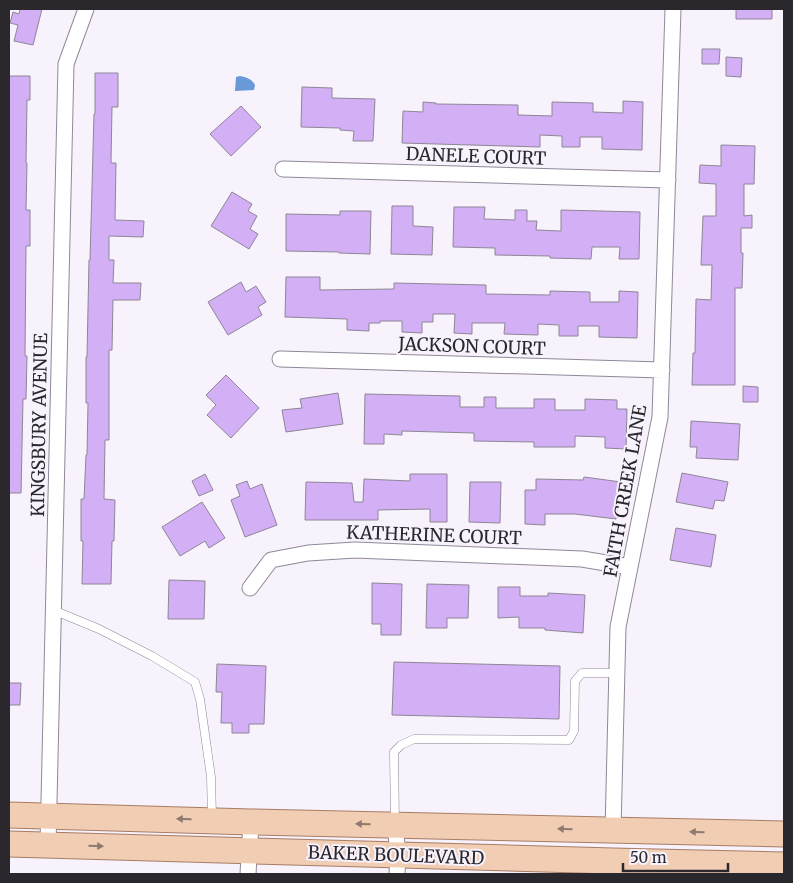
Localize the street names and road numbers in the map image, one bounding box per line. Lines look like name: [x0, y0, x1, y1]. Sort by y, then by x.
street label: DANELE COURT: [405, 142, 547, 170]
street label: KINGSBURY AVENUE: [26, 332, 52, 517]
street label: JACKSON COURT: [397, 332, 547, 360]
street label: FAITH CREEK LANE: [599, 403, 652, 579]
street label: KATHERINE COURT: [346, 520, 523, 550]
street label: BAKER BOULEVARD: [307, 840, 485, 870]

